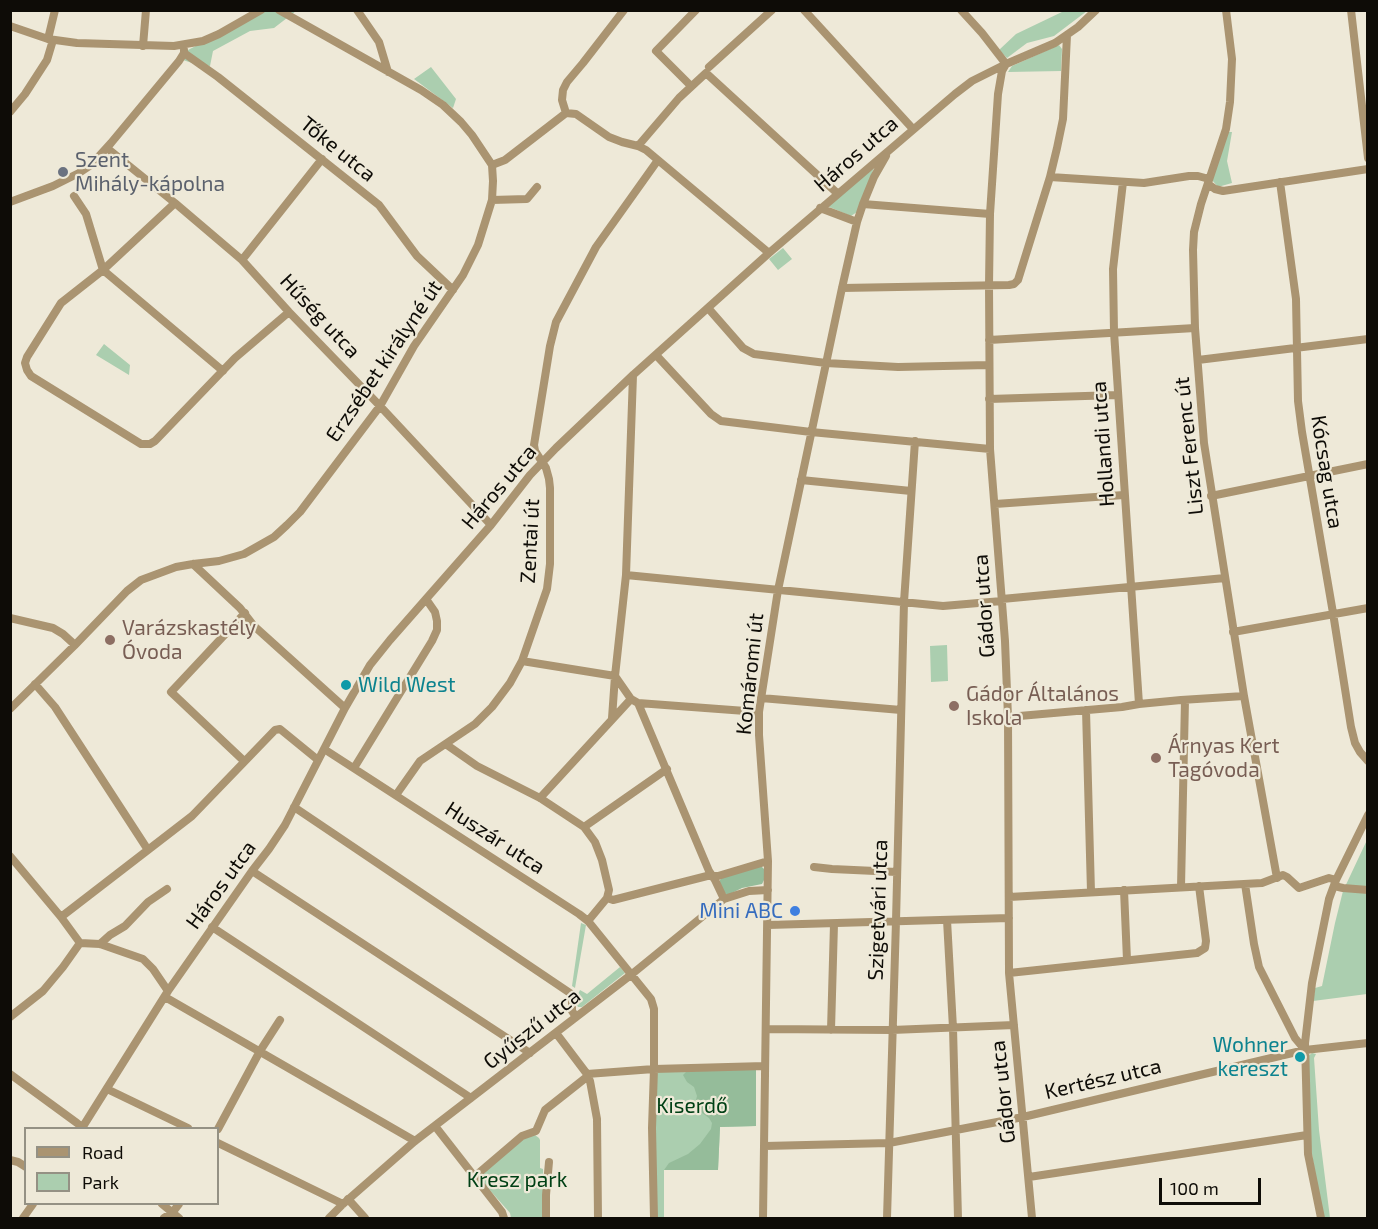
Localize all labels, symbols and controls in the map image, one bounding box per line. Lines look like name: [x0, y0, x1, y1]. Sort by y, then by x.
street label: Tőke utca: [295, 111, 381, 187]
street label: Háros utca: [809, 111, 903, 197]
place label: Szent Mihály-kápolna: [75, 147, 225, 197]
marker: Szent Mihály-kápolna: [56, 165, 70, 179]
street label: Hűség utca: [275, 269, 365, 363]
street label: Erzsébet királyné út: [321, 275, 447, 447]
street label: Liszt Ferenc út: [1169, 376, 1209, 516]
street label: Hollandi utca: [1086, 380, 1120, 508]
street label: Kócsag utca: [1306, 413, 1348, 531]
street label: Háros utca: [456, 440, 542, 534]
street label: Zentai út: [515, 498, 545, 584]
street label: Gádor utca: [968, 553, 1000, 659]
street label: Komáromi út: [731, 612, 769, 736]
place label: Varázskastély Óvoda: [122, 615, 256, 665]
marker: Varázskastély Óvoda: [103, 633, 117, 647]
place label: Wild West: [358, 672, 456, 698]
marker: Wild West: [339, 678, 353, 692]
place label: Gádor Általános Iskola: [966, 681, 1119, 731]
marker: Gádor Általános Iskola: [947, 699, 961, 713]
place label: Árnyas Kert Tagóvoda: [1168, 733, 1279, 783]
marker: Árnyas Kert Tagóvoda: [1149, 751, 1163, 765]
street label: Huszár utca: [440, 796, 550, 880]
street label: Háros utca: [181, 836, 261, 934]
street label: Szigetvári utca: [863, 839, 893, 981]
place label: Mini ABC: [699, 898, 783, 924]
marker: Mini ABC: [788, 904, 802, 918]
street label: Gyűszű utca: [479, 983, 585, 1075]
place label: Wohner kereszt: [1212, 1032, 1288, 1082]
street label: Gádor utca: [985, 1039, 1021, 1145]
marker: Wohner kereszt: [1293, 1050, 1307, 1064]
street label: Kertész utca: [1042, 1053, 1164, 1105]
park label: Kiserdő: [656, 1093, 728, 1119]
legend: [24, 1127, 219, 1205]
text: Road: [82, 1141, 123, 1163]
scale bar: [1162, 1166, 1264, 1204]
park label: Kresz park: [467, 1167, 567, 1193]
text: Park: [82, 1171, 119, 1193]
text: 100 m: [1170, 1177, 1219, 1199]

